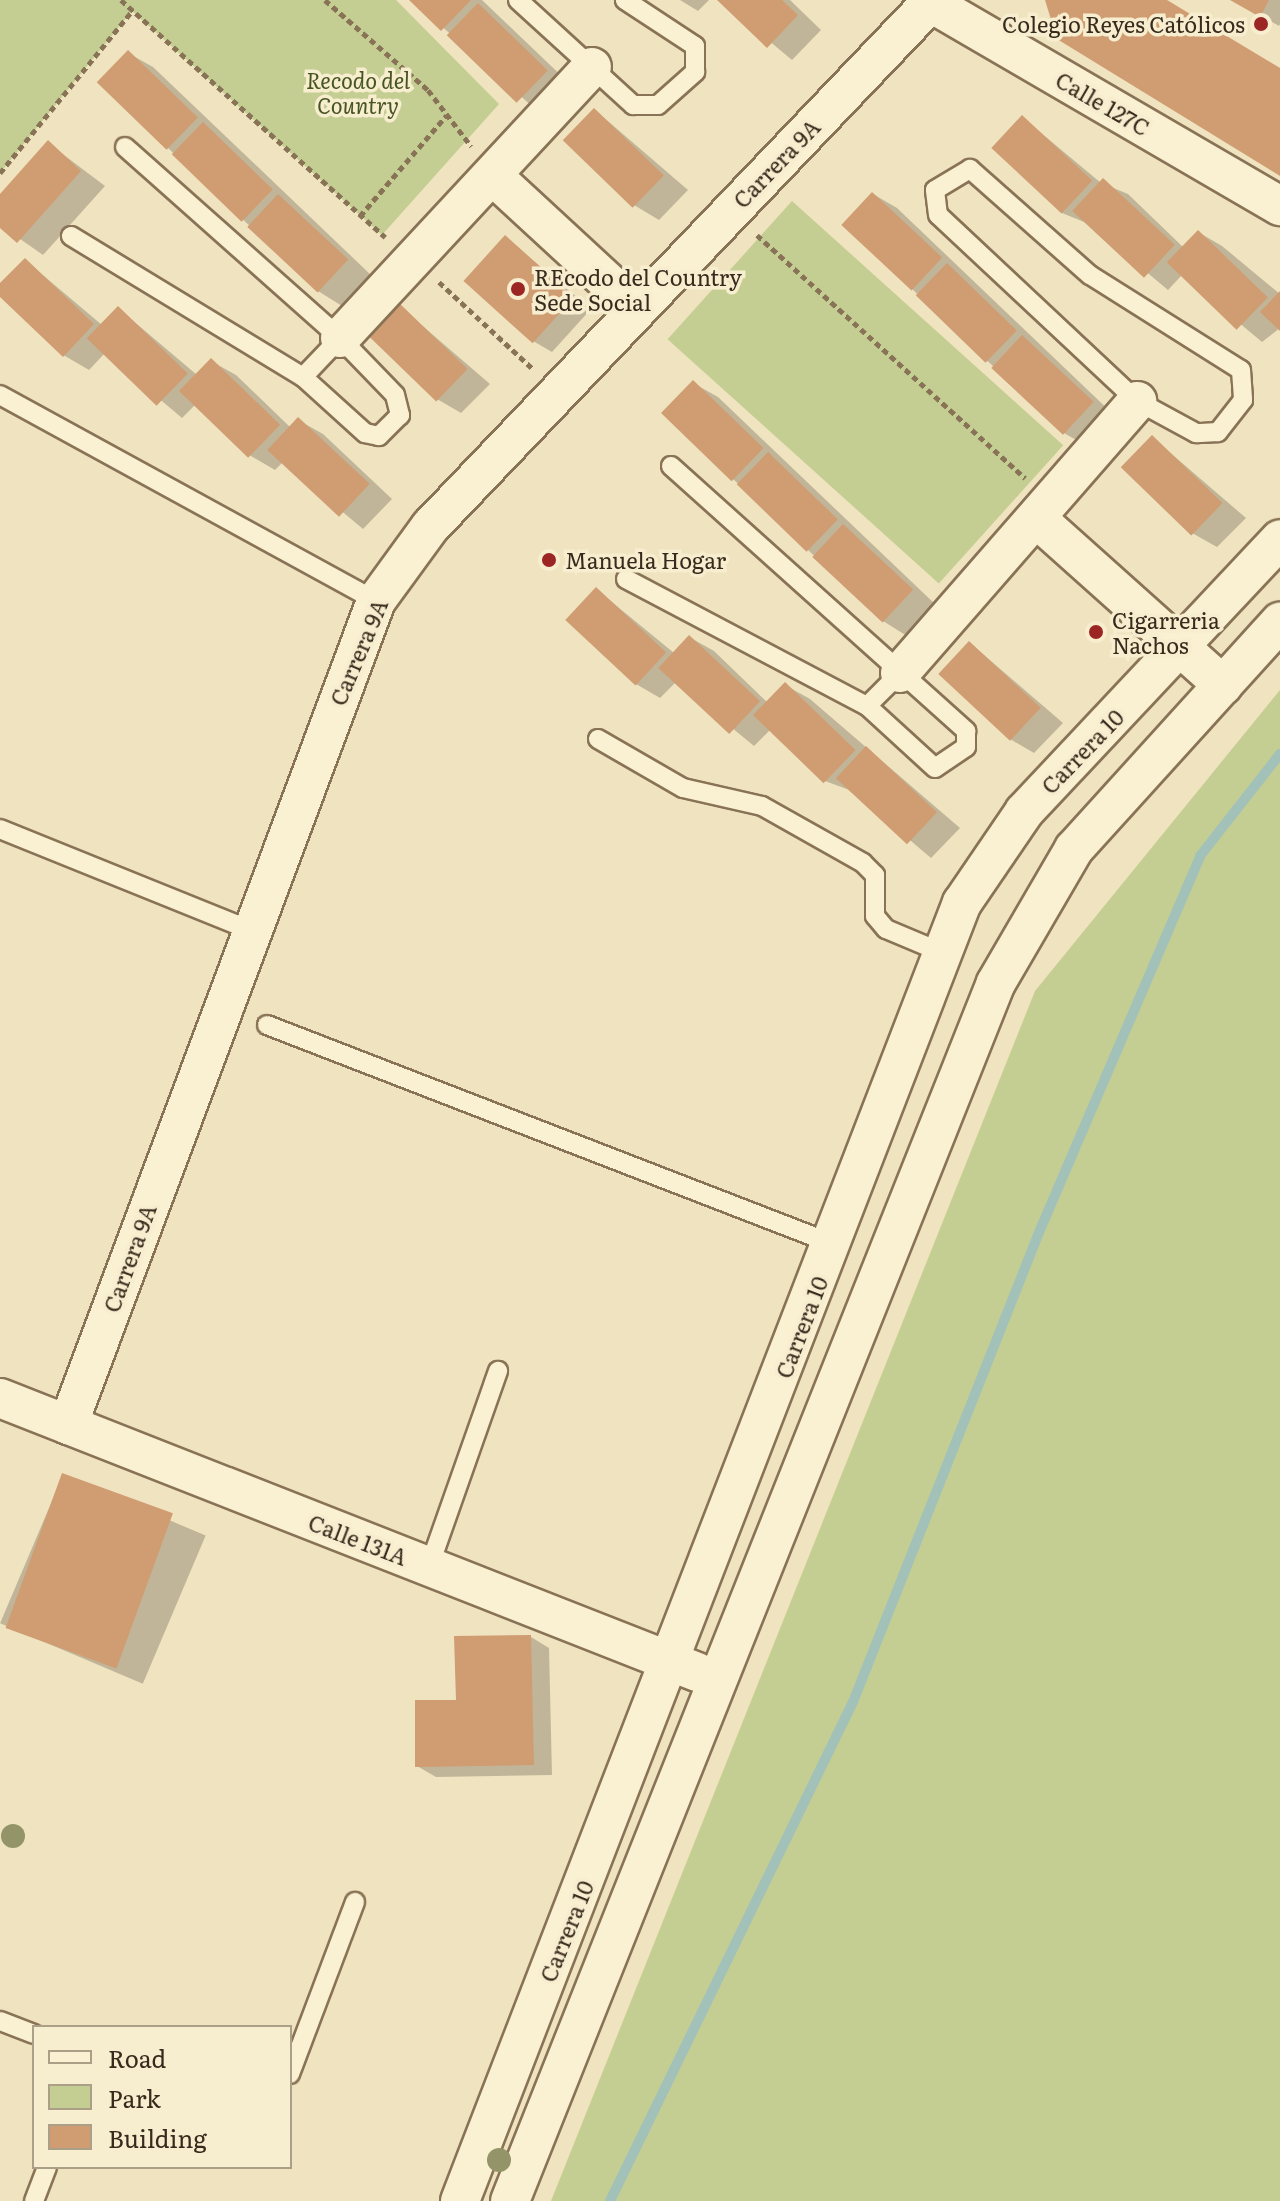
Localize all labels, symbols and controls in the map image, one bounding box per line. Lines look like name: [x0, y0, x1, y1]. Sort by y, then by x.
place label: Colegio Reyes Católicos: [1002, 11, 1245, 37]
marker: Colegio Reyes Católicos: [1252, 15, 1270, 33]
park label: Recodo del Country: [306, 66, 410, 118]
street label: Calle 127C: [1051, 66, 1155, 140]
street label: Carrera 9A: [727, 113, 825, 213]
place label: REcodo del Country Sede Social: [534, 263, 742, 314]
marker: REcodo del Country Sede Social: [509, 280, 527, 298]
place label: Manuela Hogar: [565, 547, 726, 573]
marker: Manuela Hogar: [540, 551, 558, 569]
street label: Carrera 9A: [324, 595, 392, 709]
place label: Cigarreria Nachos: [1112, 606, 1220, 658]
marker: Cigarreria Nachos: [1087, 623, 1105, 641]
street label: Carrera 10: [1035, 703, 1129, 799]
street label: Carrera 9A: [97, 1200, 161, 1316]
street label: Carrera 10: [770, 1272, 832, 1382]
street label: Calle 131A: [305, 1508, 411, 1570]
street label: Carrera 10: [534, 1876, 598, 1986]
legend: [32, 2025, 292, 2169]
text: Road: [108, 2040, 166, 2075]
text: Park: [108, 2080, 161, 2115]
text: Building: [108, 2120, 207, 2155]

